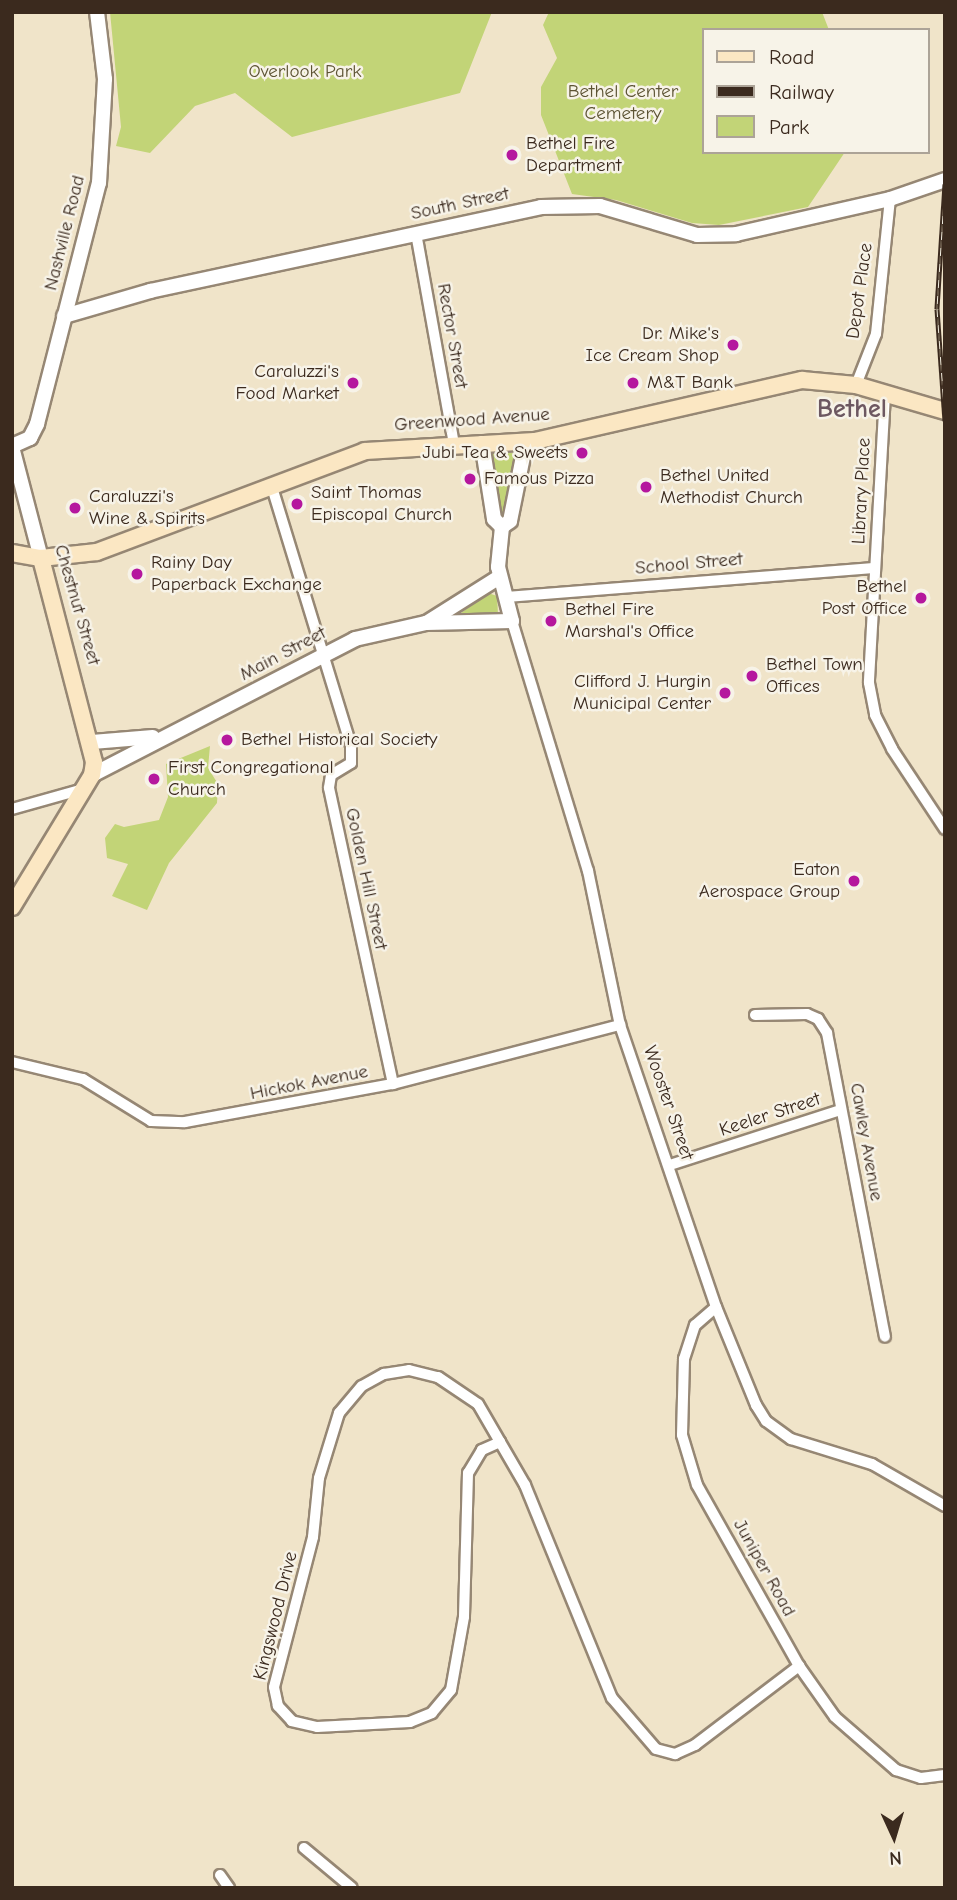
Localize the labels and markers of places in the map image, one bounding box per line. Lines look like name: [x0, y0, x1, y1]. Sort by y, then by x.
place label: Bethel Fire Department: [526, 133, 622, 177]
marker: Bethel Fire Department: [504, 147, 520, 163]
place label: Dr. Mike's Ice Cream Shop: [585, 323, 719, 367]
marker: Dr. Mike's Ice Cream Shop: [725, 337, 741, 353]
place label: Caraluzzi's Food Market: [236, 361, 339, 405]
place label: M&T Bank: [647, 372, 733, 394]
marker: Caraluzzi's Food Market: [345, 375, 361, 391]
marker: M&T Bank: [625, 375, 641, 391]
place label: Jubi Tea & Sweets: [422, 442, 568, 464]
marker: Jubi Tea & Sweets: [574, 445, 590, 461]
place label: Bethel United Methodist Church: [660, 465, 803, 509]
place label: Famous Pizza: [484, 468, 594, 490]
marker: Famous Pizza: [462, 471, 478, 487]
marker: Bethel United Methodist Church: [638, 479, 654, 495]
place label: Saint Thomas Episcopal Church: [311, 482, 452, 526]
place label: Caraluzzi's Wine & Spirits: [89, 486, 205, 530]
marker: Saint Thomas Episcopal Church: [289, 496, 305, 512]
marker: Caraluzzi's Wine & Spirits: [67, 500, 83, 516]
place label: Rainy Day Paperback Exchange: [151, 552, 322, 596]
marker: Rainy Day Paperback Exchange: [129, 566, 145, 582]
place label: Bethel Post Office: [822, 576, 907, 620]
marker: Bethel Post Office: [913, 590, 929, 606]
place label: Bethel Fire Marshal's Office: [565, 599, 694, 643]
marker: Bethel Fire Marshal's Office: [543, 613, 559, 629]
place label: Bethel Town Offices: [766, 654, 863, 698]
marker: Bethel Town Offices: [744, 668, 760, 684]
place label: Clifford J. Hurgin Municipal Center: [573, 671, 711, 715]
marker: Clifford J. Hurgin Municipal Center: [717, 685, 733, 701]
place label: Bethel Historical Society: [241, 729, 438, 751]
marker: Bethel Historical Society: [219, 732, 235, 748]
place label: First Congregational Church: [168, 757, 334, 801]
marker: First Congregational Church: [146, 771, 162, 787]
place label: Eaton Aerospace Group: [699, 859, 840, 903]
marker: Eaton Aerospace Group: [846, 873, 862, 889]

